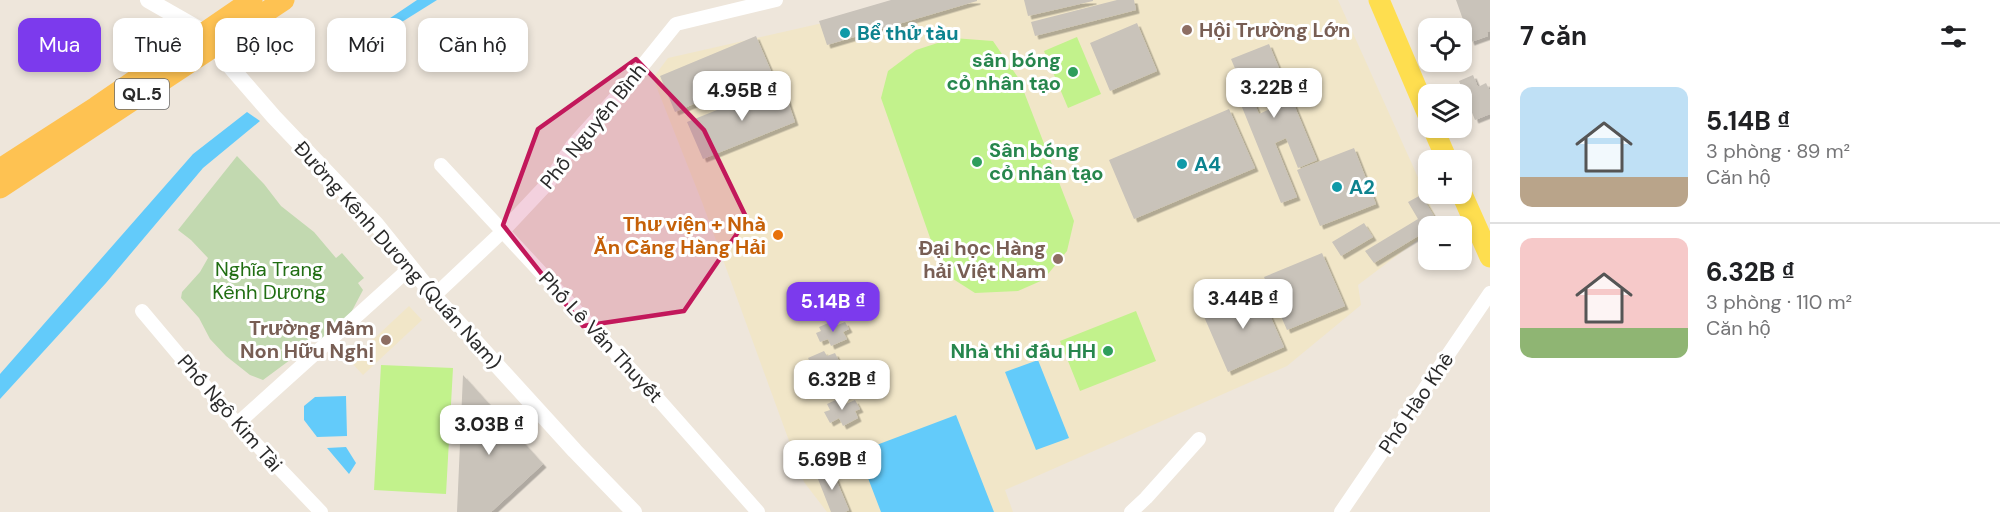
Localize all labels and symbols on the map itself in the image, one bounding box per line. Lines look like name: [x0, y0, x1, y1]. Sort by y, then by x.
place label: Hội Trường Lớn: [1199, 17, 1350, 43]
place label: Bể thử tàu: [857, 20, 959, 46]
marker: Hội Trường Lớn: [1180, 23, 1194, 37]
marker: Bể thử tàu: [838, 26, 852, 40]
place label: sân bóng cỏ nhân tạo: [947, 47, 1061, 96]
street label: Phố Nguyễn Bình: [534, 58, 652, 194]
marker: sân bóng cỏ nhân tạo: [1066, 65, 1080, 79]
pin: 3.22B ₫: [1219, 68, 1329, 119]
pin: 4.95B ₫: [687, 71, 797, 122]
road number: QL.5: [115, 79, 169, 109]
street label: Đường Kênh Dương (Quán Nam): [289, 135, 507, 375]
place label: Sân bóng cỏ nhân tạo: [989, 137, 1104, 186]
place label: A4: [1194, 151, 1221, 177]
marker: Sân bóng cỏ nhân tạo: [970, 155, 984, 169]
marker: A4: [1175, 157, 1189, 171]
place label: A2: [1349, 174, 1375, 200]
marker: A2: [1330, 180, 1344, 194]
place label: Thư viện + Nhà Ăn Căng Hàng Hải: [593, 211, 766, 260]
marker: Thư viện + Nhà Ăn Căng Hàng Hải: [771, 228, 785, 242]
place label: Đại học Hàng hải Việt Nam: [919, 235, 1046, 284]
marker: Đại học Hàng hải Việt Nam: [1051, 252, 1065, 266]
park label: Nghĩa Trang Kênh Dương: [212, 256, 326, 305]
street label: Phố Lê Văn Thuyết: [533, 266, 669, 408]
pin: 3.44B ₫: [1188, 279, 1298, 330]
pin: 5.14B ₫: [778, 282, 888, 333]
place label: Trường Mầm Non Hữu Nghị: [240, 315, 374, 364]
marker: Trường Mầm Non Hữu Nghị: [379, 333, 393, 347]
place label: Nhà thi đấu HH: [950, 338, 1096, 364]
marker: Nhà thi đấu HH: [1101, 344, 1115, 358]
street label: Phố Hào Khê: [1373, 347, 1459, 459]
street label: Phố Ngô Kim Tài: [172, 349, 288, 477]
pin: 6.32B ₫: [787, 360, 897, 411]
pin: 3.03B ₫: [434, 405, 544, 456]
pin: 5.69B ₫: [777, 440, 887, 491]

